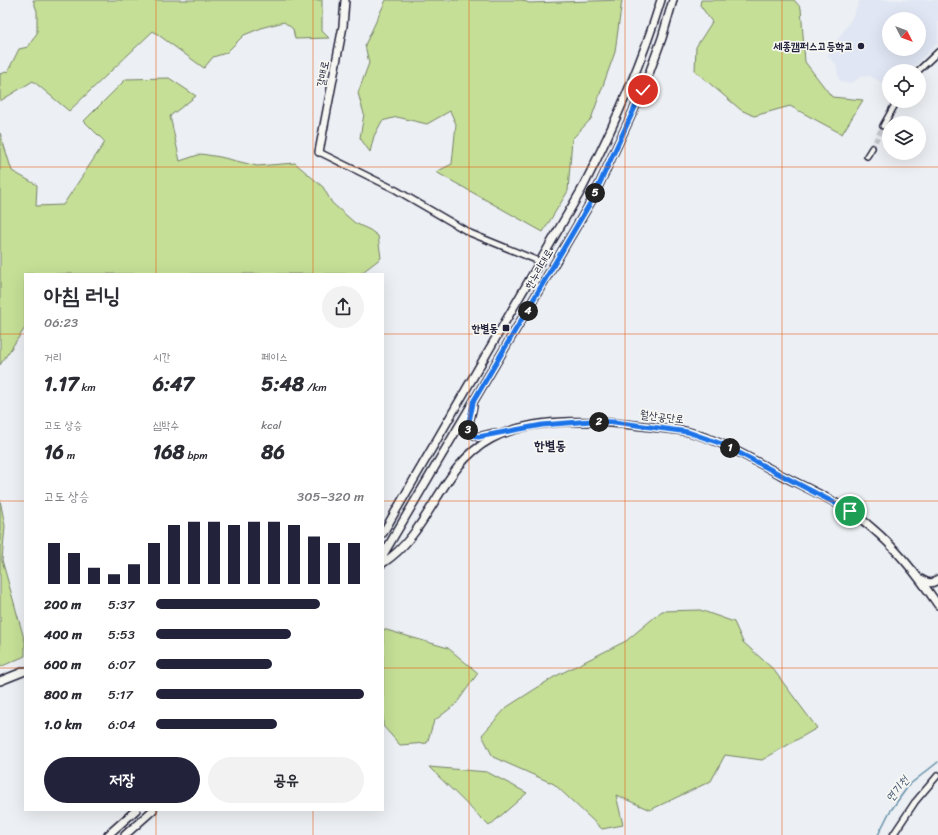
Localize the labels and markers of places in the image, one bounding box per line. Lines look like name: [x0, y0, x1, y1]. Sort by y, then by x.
place label: 세종캠퍼스고등학교: [773, 37, 853, 56]
marker: 세종캠퍼스고등학교: [856, 41, 866, 51]
pin: [626, 73, 660, 107]
pin: 5: [585, 183, 605, 203]
pin: 4: [518, 301, 538, 321]
place label: 한별동: [471, 319, 498, 338]
marker: 한별동: [501, 323, 511, 333]
pin: 2: [589, 412, 609, 432]
pin: 3: [458, 420, 478, 440]
pin: 1: [720, 438, 740, 458]
pin: [833, 494, 867, 528]

